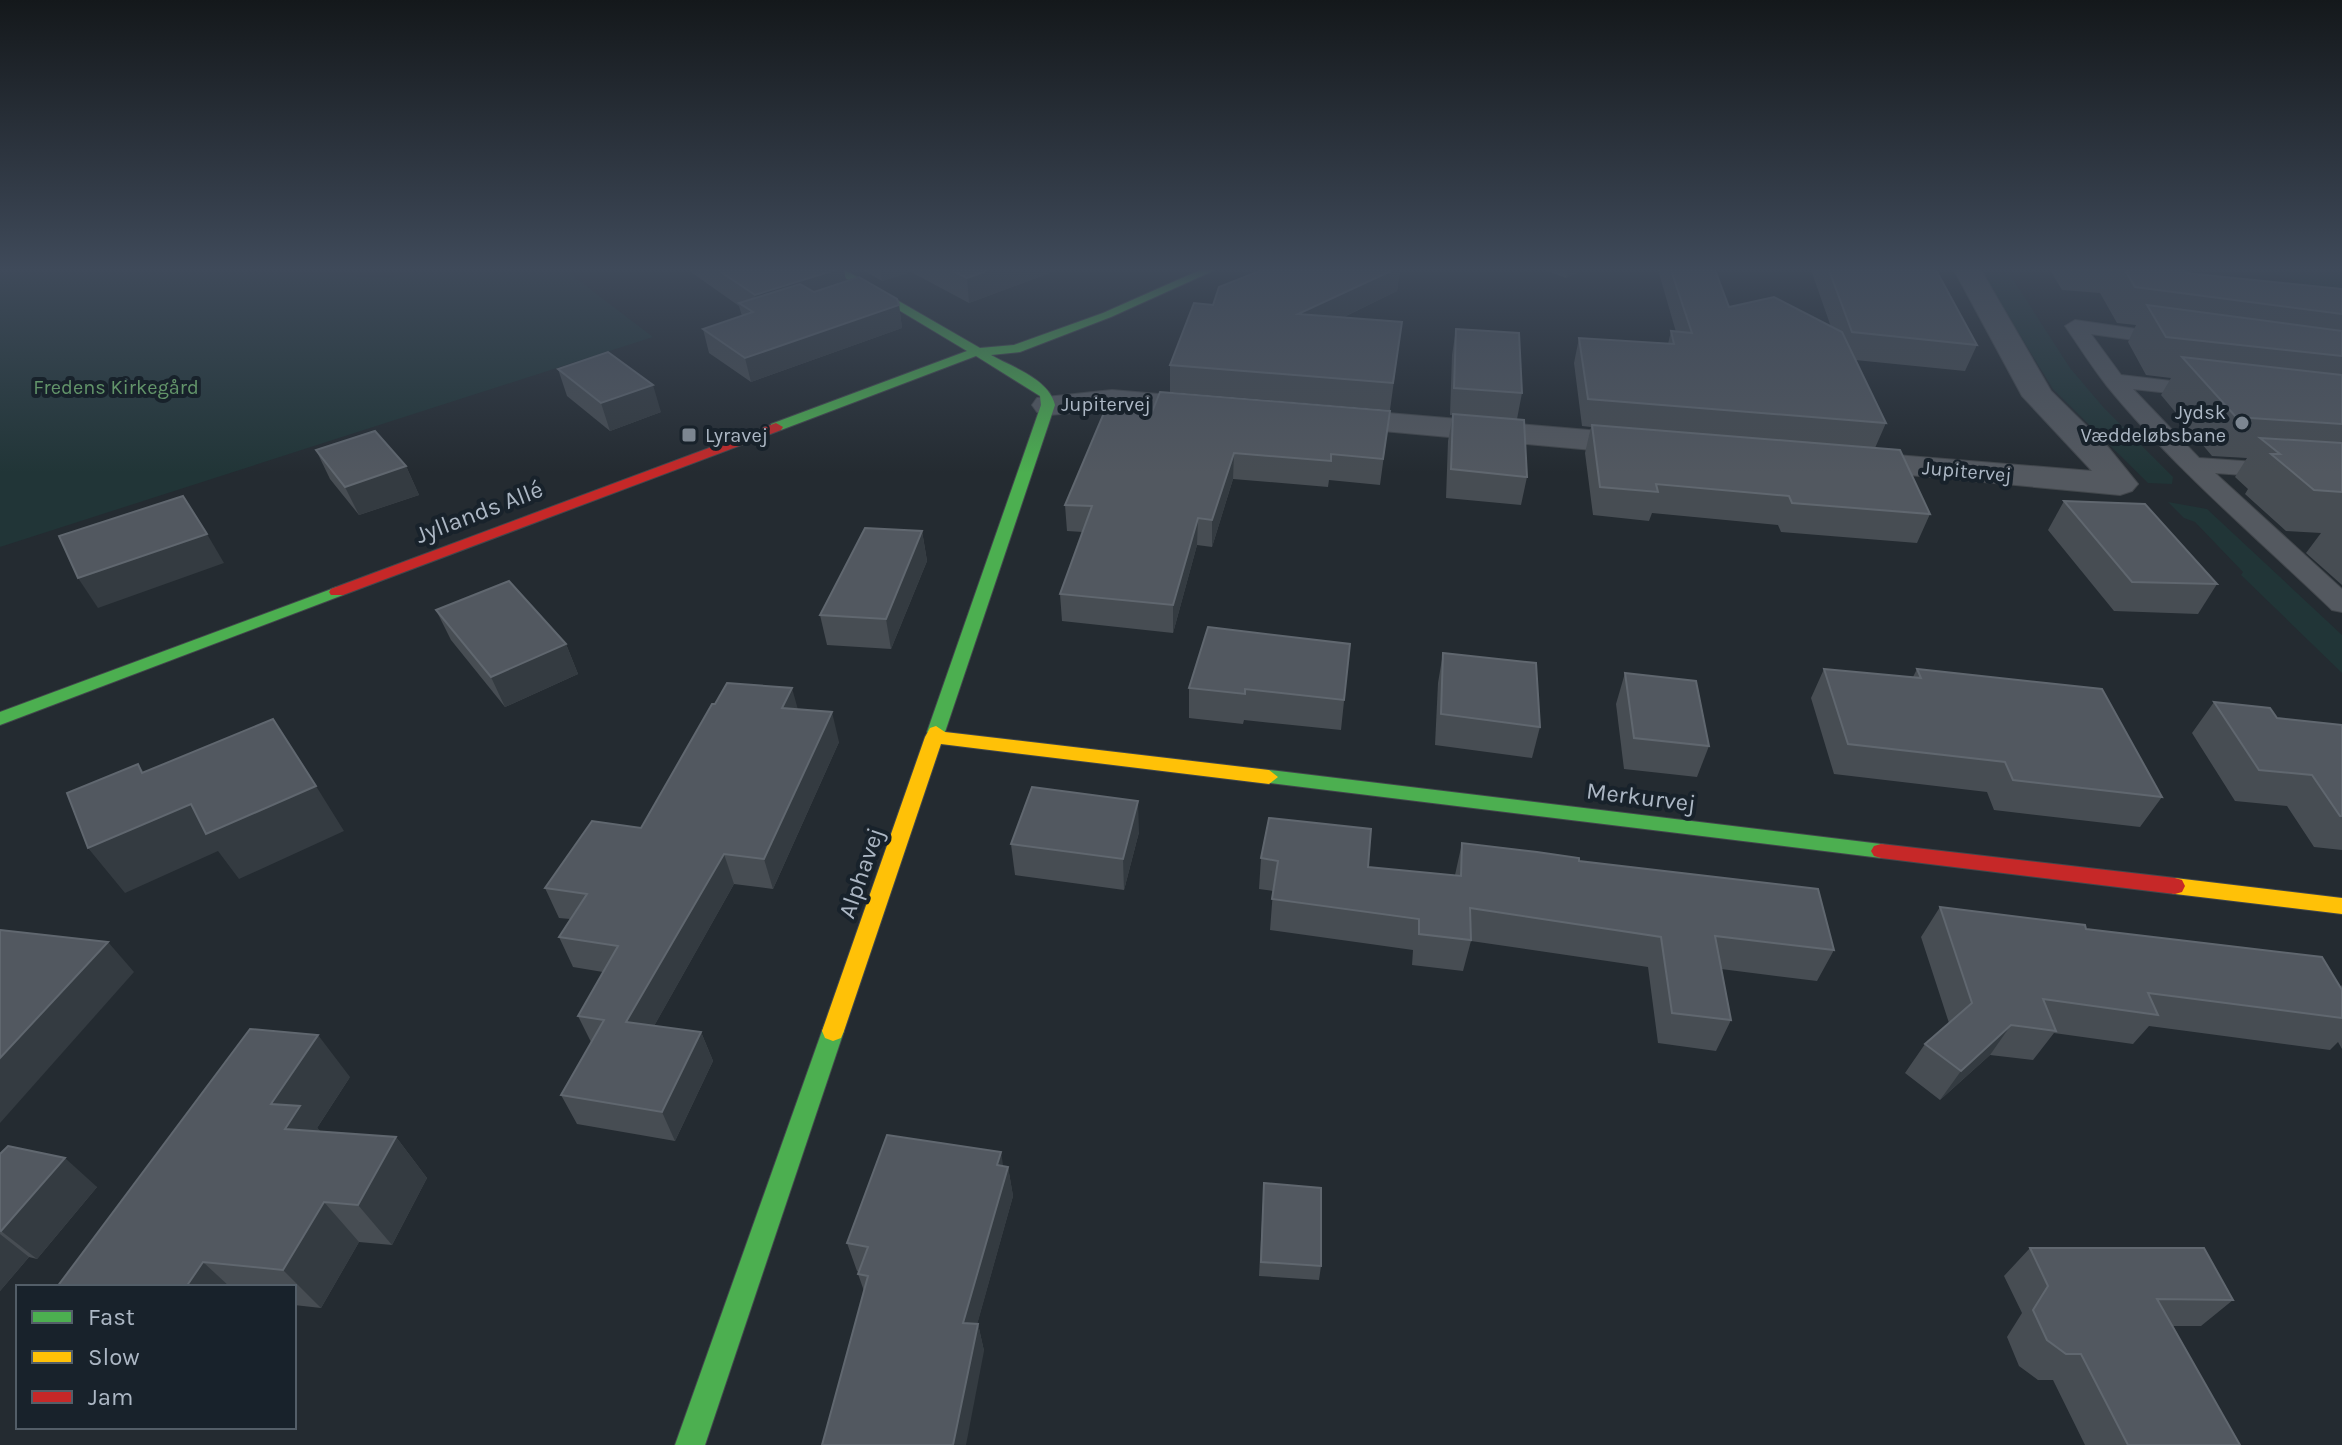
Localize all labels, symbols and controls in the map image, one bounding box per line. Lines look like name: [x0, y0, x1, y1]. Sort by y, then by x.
park label: Fredens Kirkegård: [33, 376, 199, 399]
street label: Jupitervej: [1061, 393, 1151, 416]
place label: Jydsk Væddeløbsbane: [2080, 401, 2226, 447]
marker: Jydsk Væddeløbsbane: [2233, 414, 2251, 432]
place label: Lyravej: [705, 424, 768, 447]
marker: Lyravej: [680, 426, 698, 444]
street label: Jupitervej: [1921, 456, 2013, 487]
street label: Jyllands Allé: [411, 475, 547, 549]
street label: Merkurvej: [1585, 776, 1697, 818]
street label: Alphavej: [832, 824, 890, 922]
legend: [16, 1285, 296, 1429]
text: Fast: [88, 1303, 135, 1331]
text: Slow: [88, 1343, 140, 1371]
text: Jam: [88, 1383, 133, 1411]

